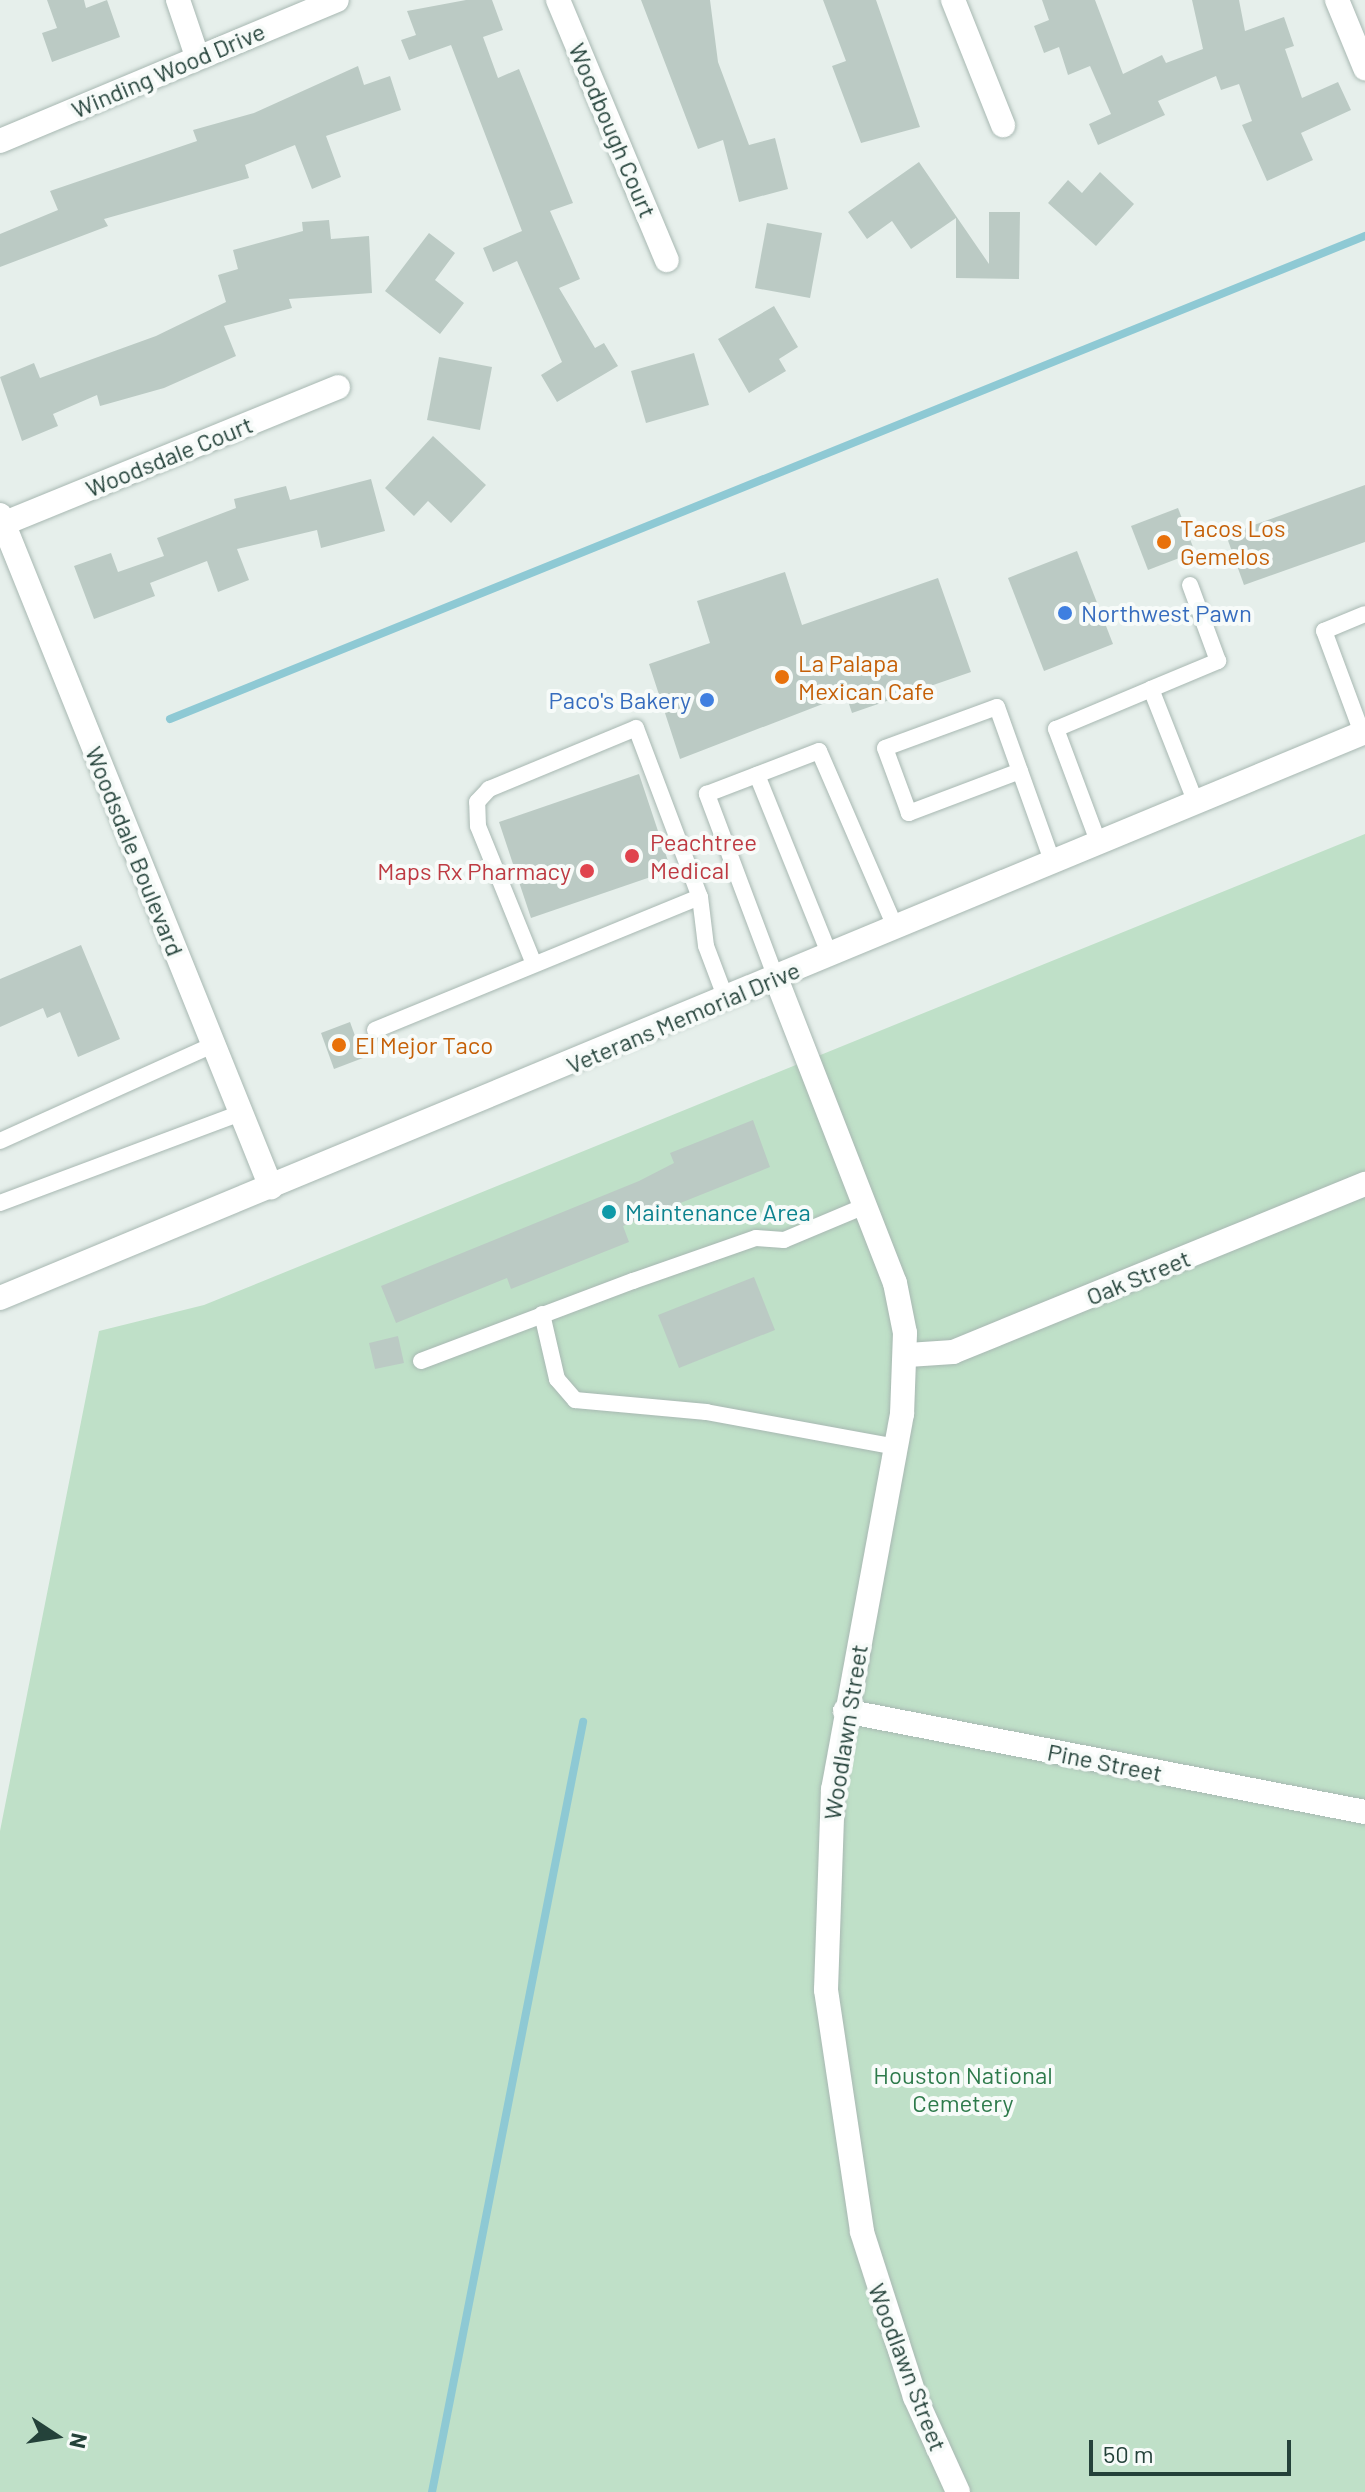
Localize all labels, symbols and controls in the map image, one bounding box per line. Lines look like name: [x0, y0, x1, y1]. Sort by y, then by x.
street label: Winding Wood Drive: [67, 16, 269, 124]
street label: Woodbough Court: [563, 38, 663, 222]
street label: Woodsdale Court: [81, 409, 257, 503]
place label: Tacos Los Gemelos: [1180, 514, 1286, 570]
marker: Tacos Los Gemelos: [1155, 533, 1173, 551]
place label: Northwest Pawn: [1081, 599, 1252, 627]
marker: Northwest Pawn: [1056, 604, 1074, 622]
place label: La Palapa Mexican Cafe: [798, 649, 934, 705]
marker: La Palapa Mexican Cafe: [773, 668, 791, 686]
place label: Paco's Bakery: [549, 686, 691, 714]
marker: Paco's Bakery: [698, 691, 716, 709]
street label: Woodsdale Boulevard: [80, 742, 190, 960]
place label: Peachtree Medical: [650, 828, 757, 884]
marker: Peachtree Medical: [621, 845, 643, 867]
place label: Maps Rx Pharmacy: [377, 857, 571, 885]
marker: Maps Rx Pharmacy: [578, 862, 596, 880]
street label: Veterans Memorial Drive: [562, 955, 804, 1079]
place label: El Mejor Taco: [355, 1031, 493, 1059]
marker: El Mejor Taco: [330, 1036, 348, 1054]
place label: Maintenance Area: [625, 1198, 811, 1226]
marker: Maintenance Area: [600, 1203, 618, 1221]
street label: Oak Street: [1082, 1243, 1194, 1311]
street label: Woodlawn Street: [817, 1642, 873, 1822]
street label: Pine Street: [1045, 1737, 1165, 1787]
park label: Houston National Cemetery: [873, 2061, 1053, 2117]
street label: Woodlawn Street: [863, 2279, 953, 2455]
north arrow: [16, 2396, 96, 2476]
scale bar: [1093, 2424, 1295, 2474]
text: N: [65, 2431, 94, 2451]
text: 50 m: [1103, 2439, 1154, 2468]

